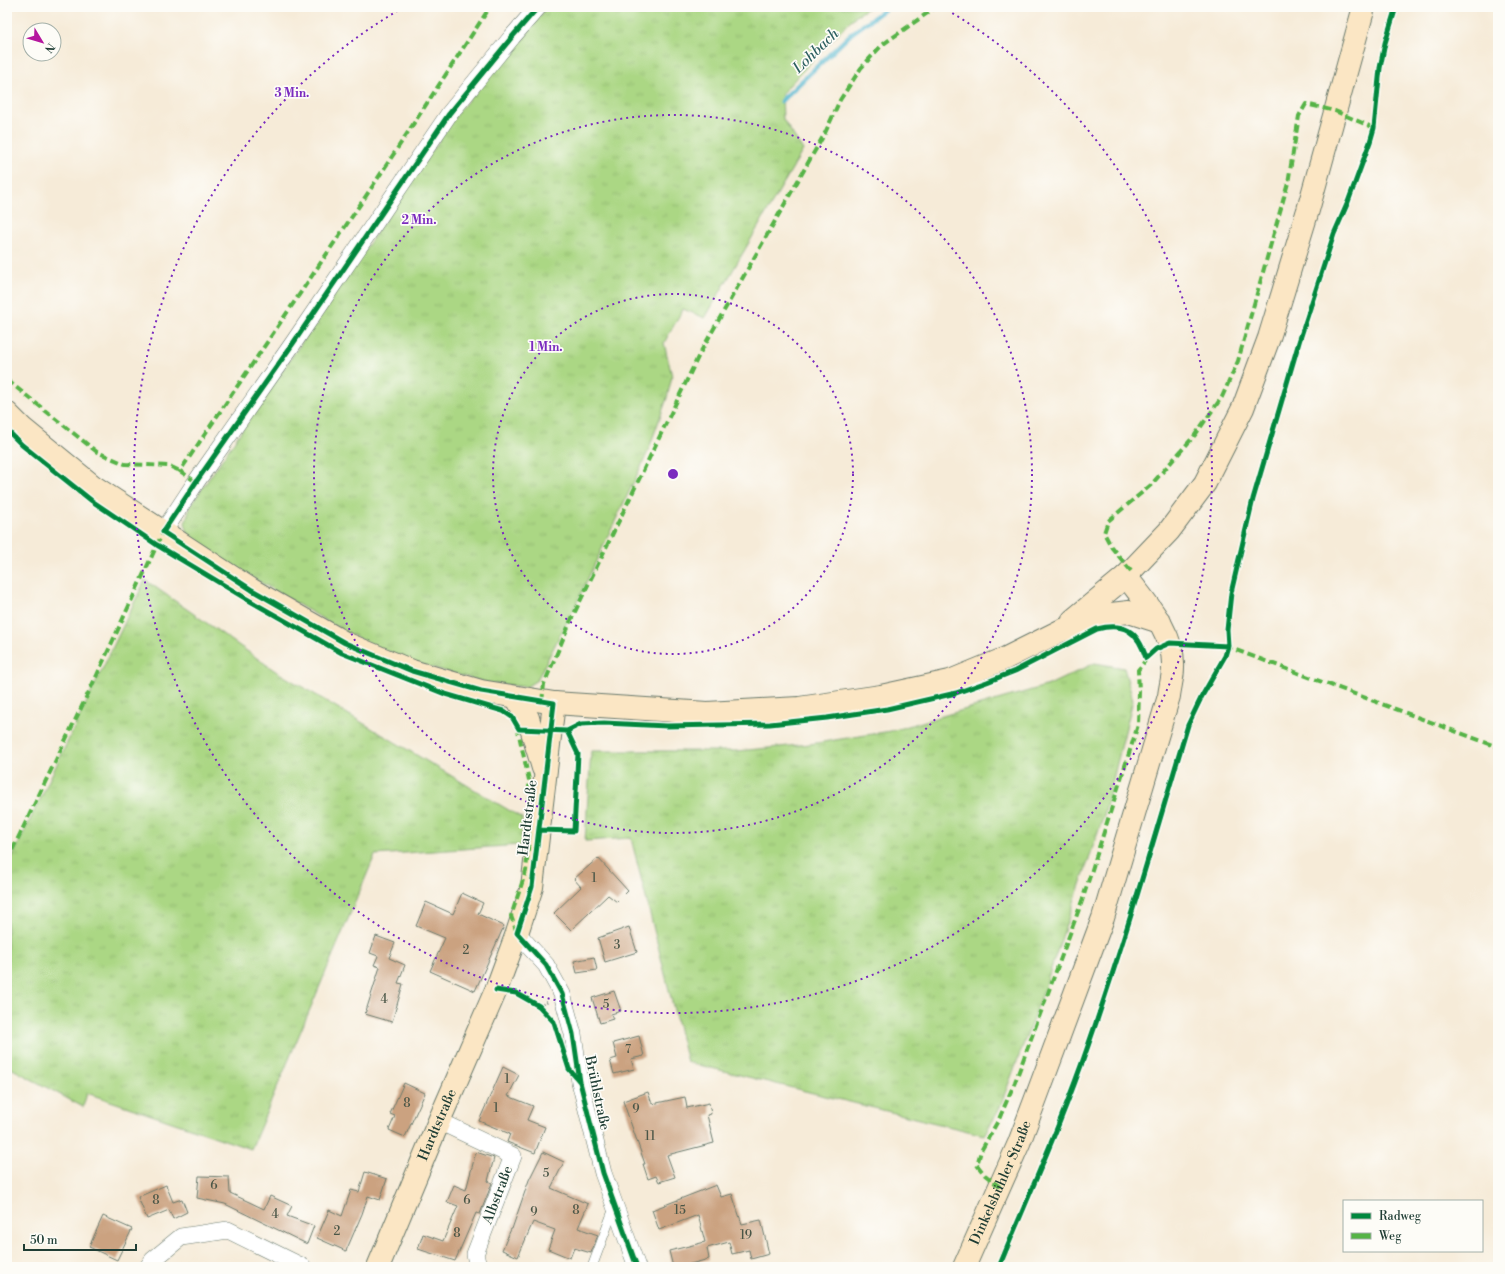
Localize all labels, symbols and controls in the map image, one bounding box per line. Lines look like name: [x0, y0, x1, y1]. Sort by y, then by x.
north arrow: [22, 22, 62, 62]
water label: Lohbach: [788, 24, 843, 78]
text: N: [41, 40, 57, 56]
text: 3 Min.: [275, 86, 309, 101]
text: 2 Min.: [401, 213, 437, 228]
text: 1 Min.: [529, 340, 563, 355]
centre of rings: [666, 467, 680, 481]
street label: Hardtstraße: [514, 779, 542, 857]
house number: 1: [591, 871, 597, 886]
house number: 3: [614, 938, 621, 953]
house number: 2: [463, 943, 470, 958]
house number: 4: [380, 992, 388, 1007]
house number: 5: [603, 997, 610, 1012]
house number: 7: [625, 1042, 631, 1057]
street label: Brühlstraße: [580, 1053, 614, 1132]
house number: 1: [504, 1072, 510, 1087]
street label: Hardtstraße: [414, 1086, 461, 1164]
house number: 8: [403, 1096, 411, 1111]
house number: 1: [493, 1101, 499, 1116]
house number: 9: [632, 1102, 640, 1117]
street label: Dinkelsbühler Straße: [966, 1118, 1036, 1248]
house number: 11: [645, 1129, 656, 1144]
street label: Albstraße: [478, 1163, 517, 1228]
house number: 5: [543, 1166, 550, 1181]
house number: 6: [210, 1178, 218, 1193]
house number: 8: [152, 1193, 160, 1208]
house number: 6: [463, 1193, 471, 1208]
legend: [1343, 1200, 1483, 1252]
house number: 8: [572, 1203, 580, 1218]
house number: 15: [674, 1203, 686, 1218]
house number: 9: [530, 1205, 538, 1220]
house number: 4: [271, 1207, 279, 1222]
text: Radweg: [1379, 1209, 1422, 1224]
house number: 2: [334, 1224, 341, 1239]
scale bar: [24, 1226, 136, 1252]
house number: 8: [453, 1226, 461, 1241]
house number: 19: [740, 1228, 752, 1243]
text: Weg: [1378, 1229, 1402, 1244]
text: 50 m: [30, 1233, 58, 1248]

